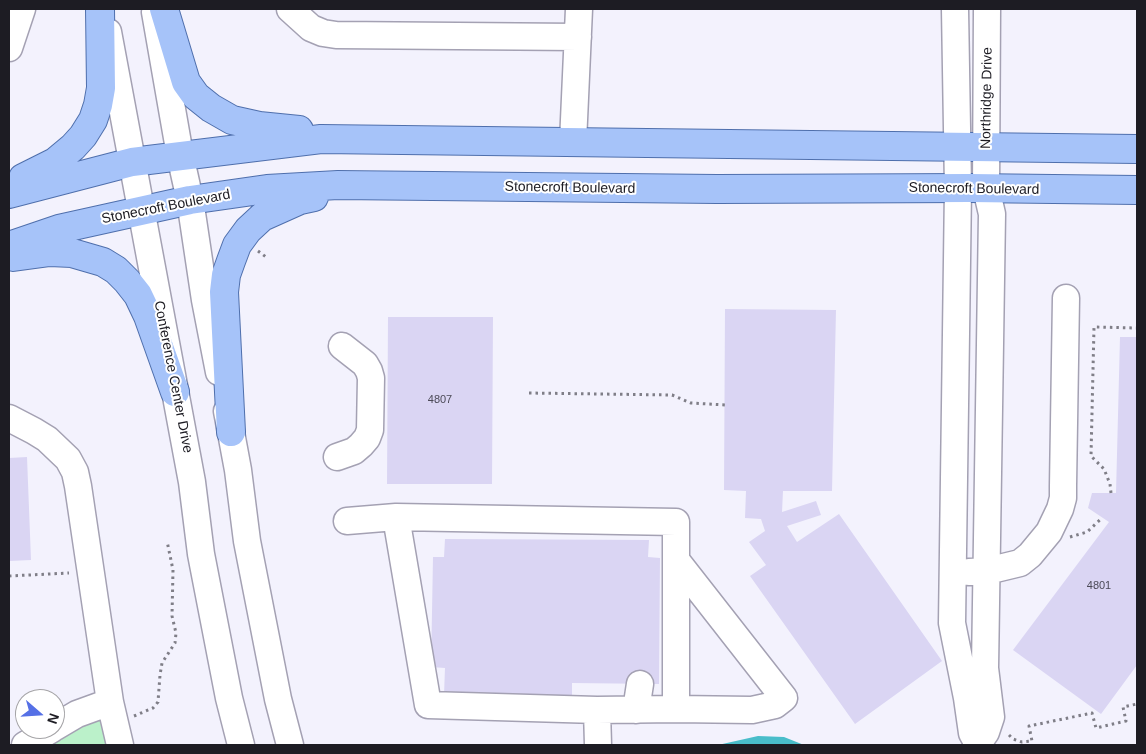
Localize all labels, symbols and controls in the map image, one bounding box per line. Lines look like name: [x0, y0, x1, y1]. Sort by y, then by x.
street label: Northridge Drive: [978, 47, 996, 149]
street label: Stonecroft Boulevard: [504, 178, 636, 198]
street label: Stonecroft Boulevard: [908, 179, 1040, 199]
street label: Stonecroft Boulevard: [100, 186, 232, 228]
street label: Conference Center Drive: [150, 299, 196, 455]
house number: 4807: [428, 393, 452, 407]
house number: 4801: [1087, 579, 1111, 593]
north arrow: [15, 689, 65, 739]
text: N: [44, 711, 62, 726]

